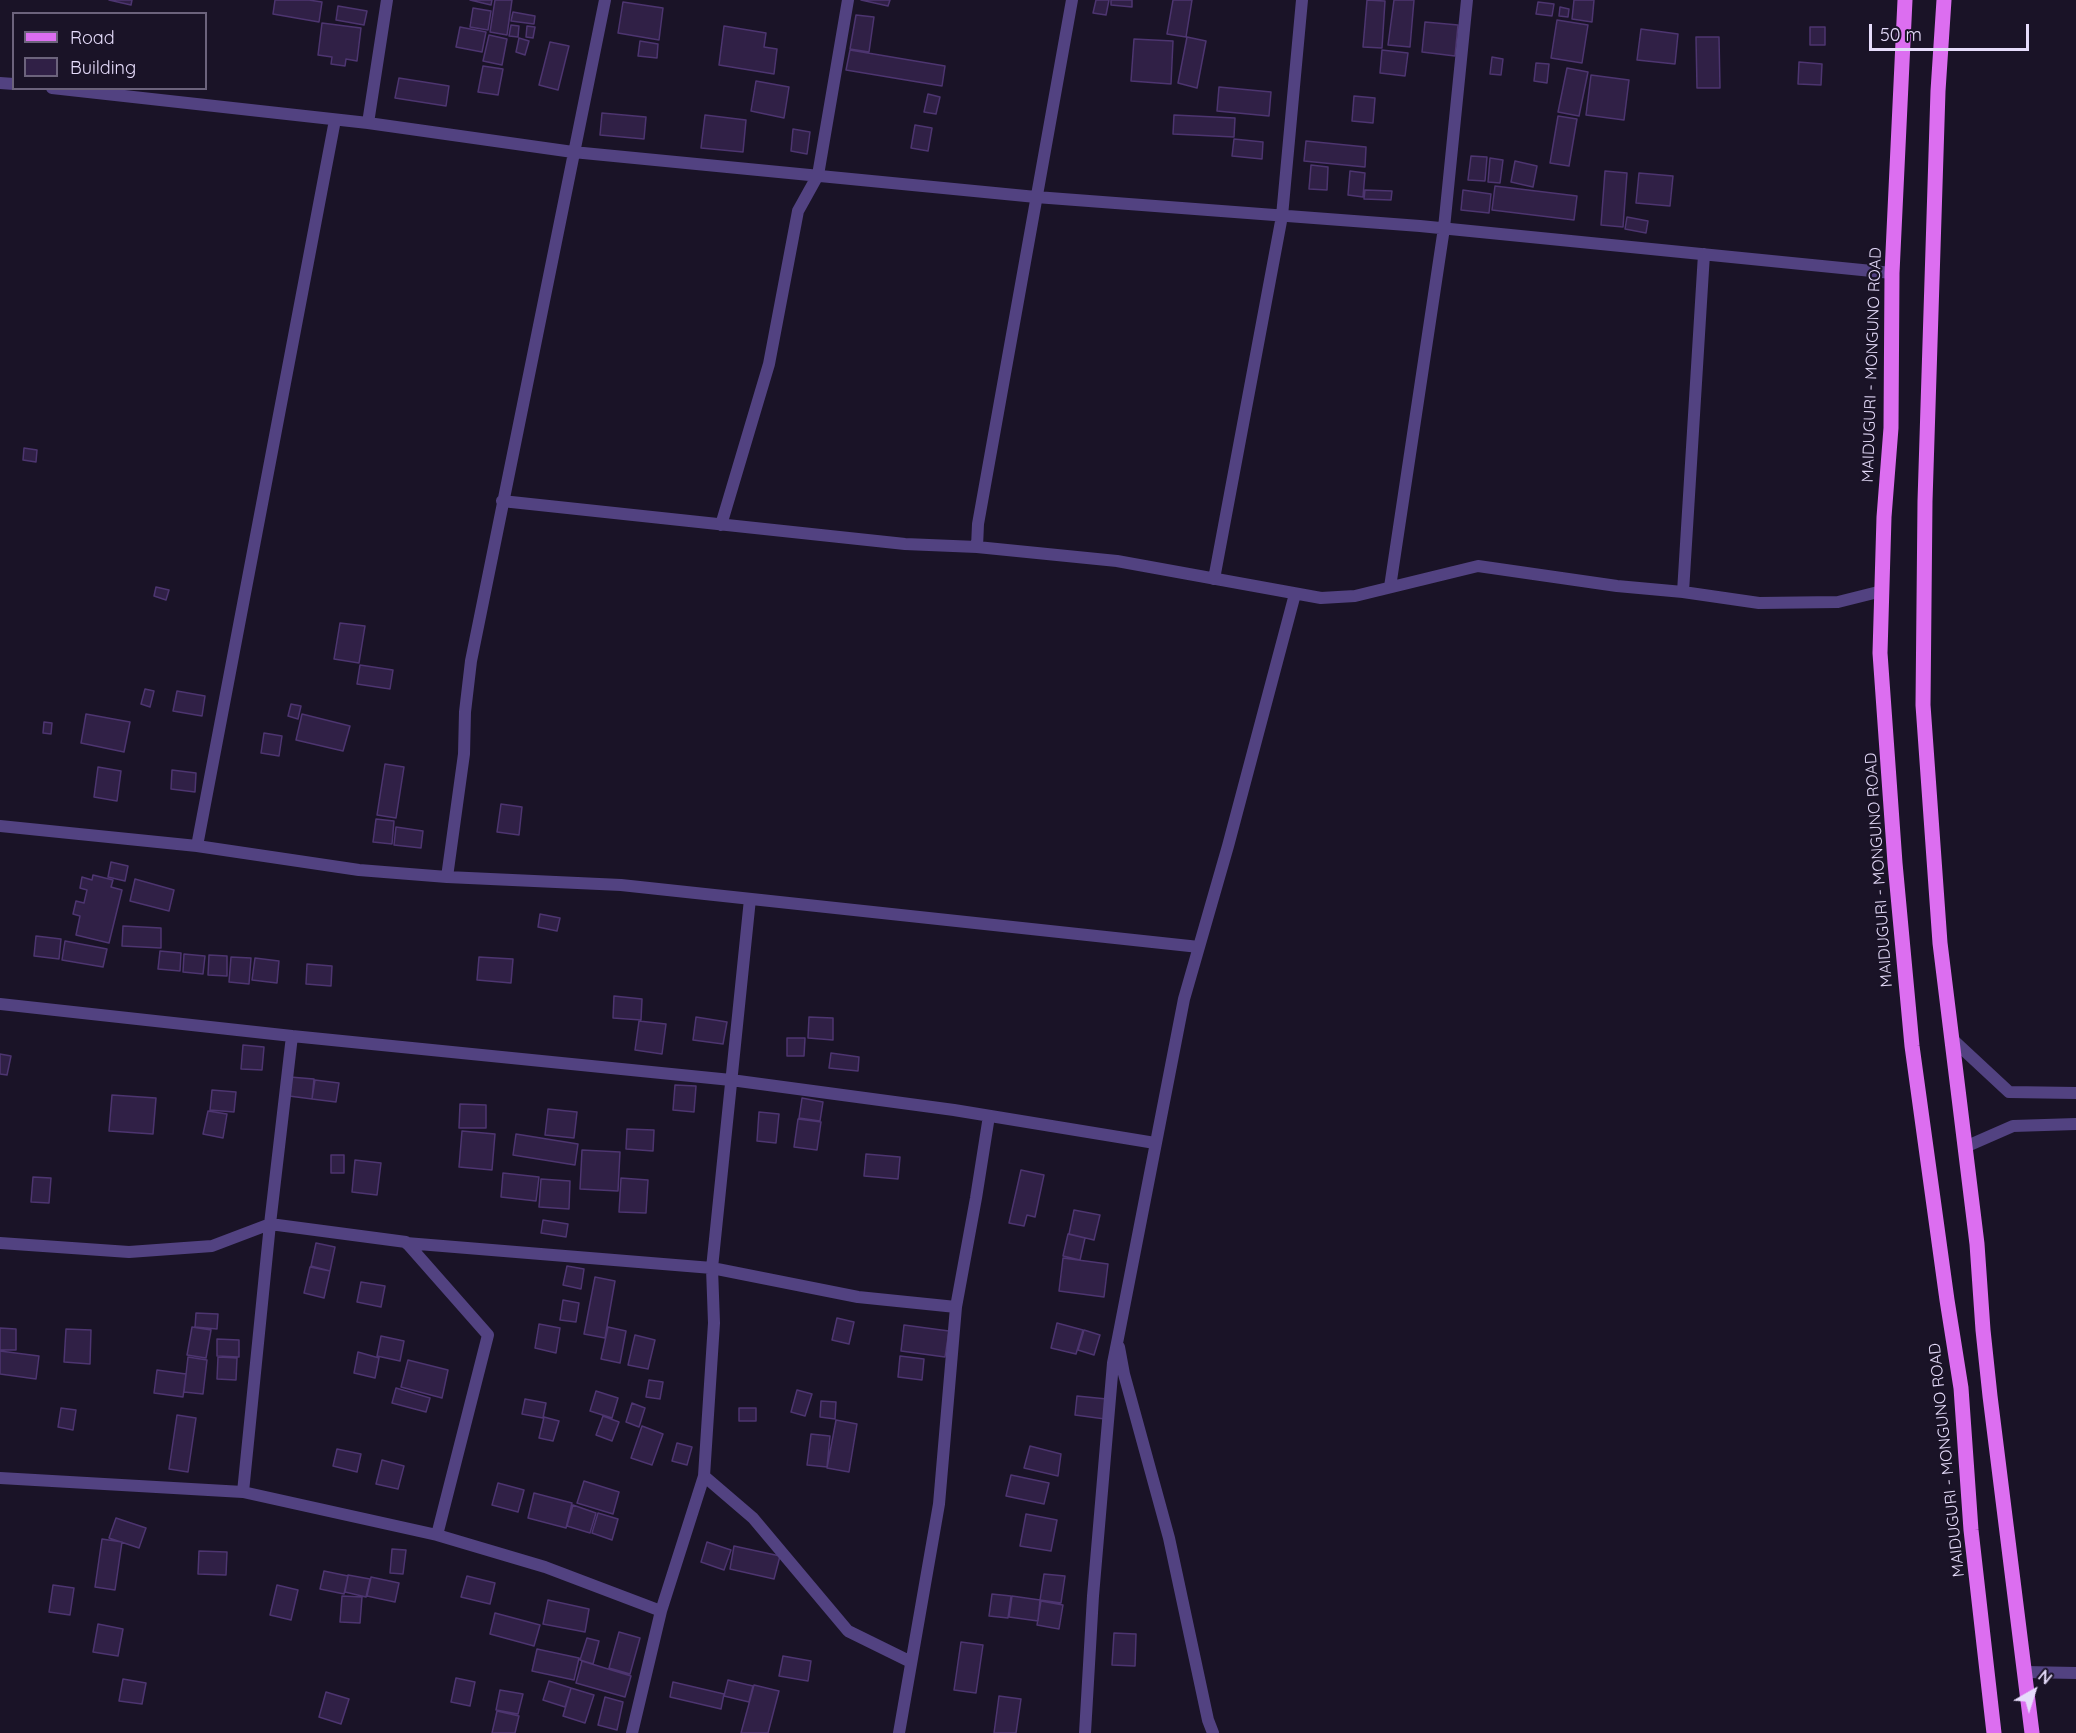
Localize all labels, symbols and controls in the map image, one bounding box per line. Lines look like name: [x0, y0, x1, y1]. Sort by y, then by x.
legend: [12, 12, 207, 90]
scale bar: [1872, 12, 2032, 50]
text: 50 m: [1880, 23, 1922, 46]
text: Road: [70, 26, 115, 49]
text: Building: [70, 56, 136, 79]
street label: MAIDUGURI - MONGUNO ROAD: [1858, 247, 1886, 483]
street label: MAIDUGURI - MONGUNO ROAD: [1861, 752, 1897, 988]
street label: MAIDUGURI - MONGUNO ROAD: [1925, 1342, 1969, 1578]
north arrow: [2004, 1661, 2064, 1721]
text: N: [2034, 1666, 2056, 1688]

